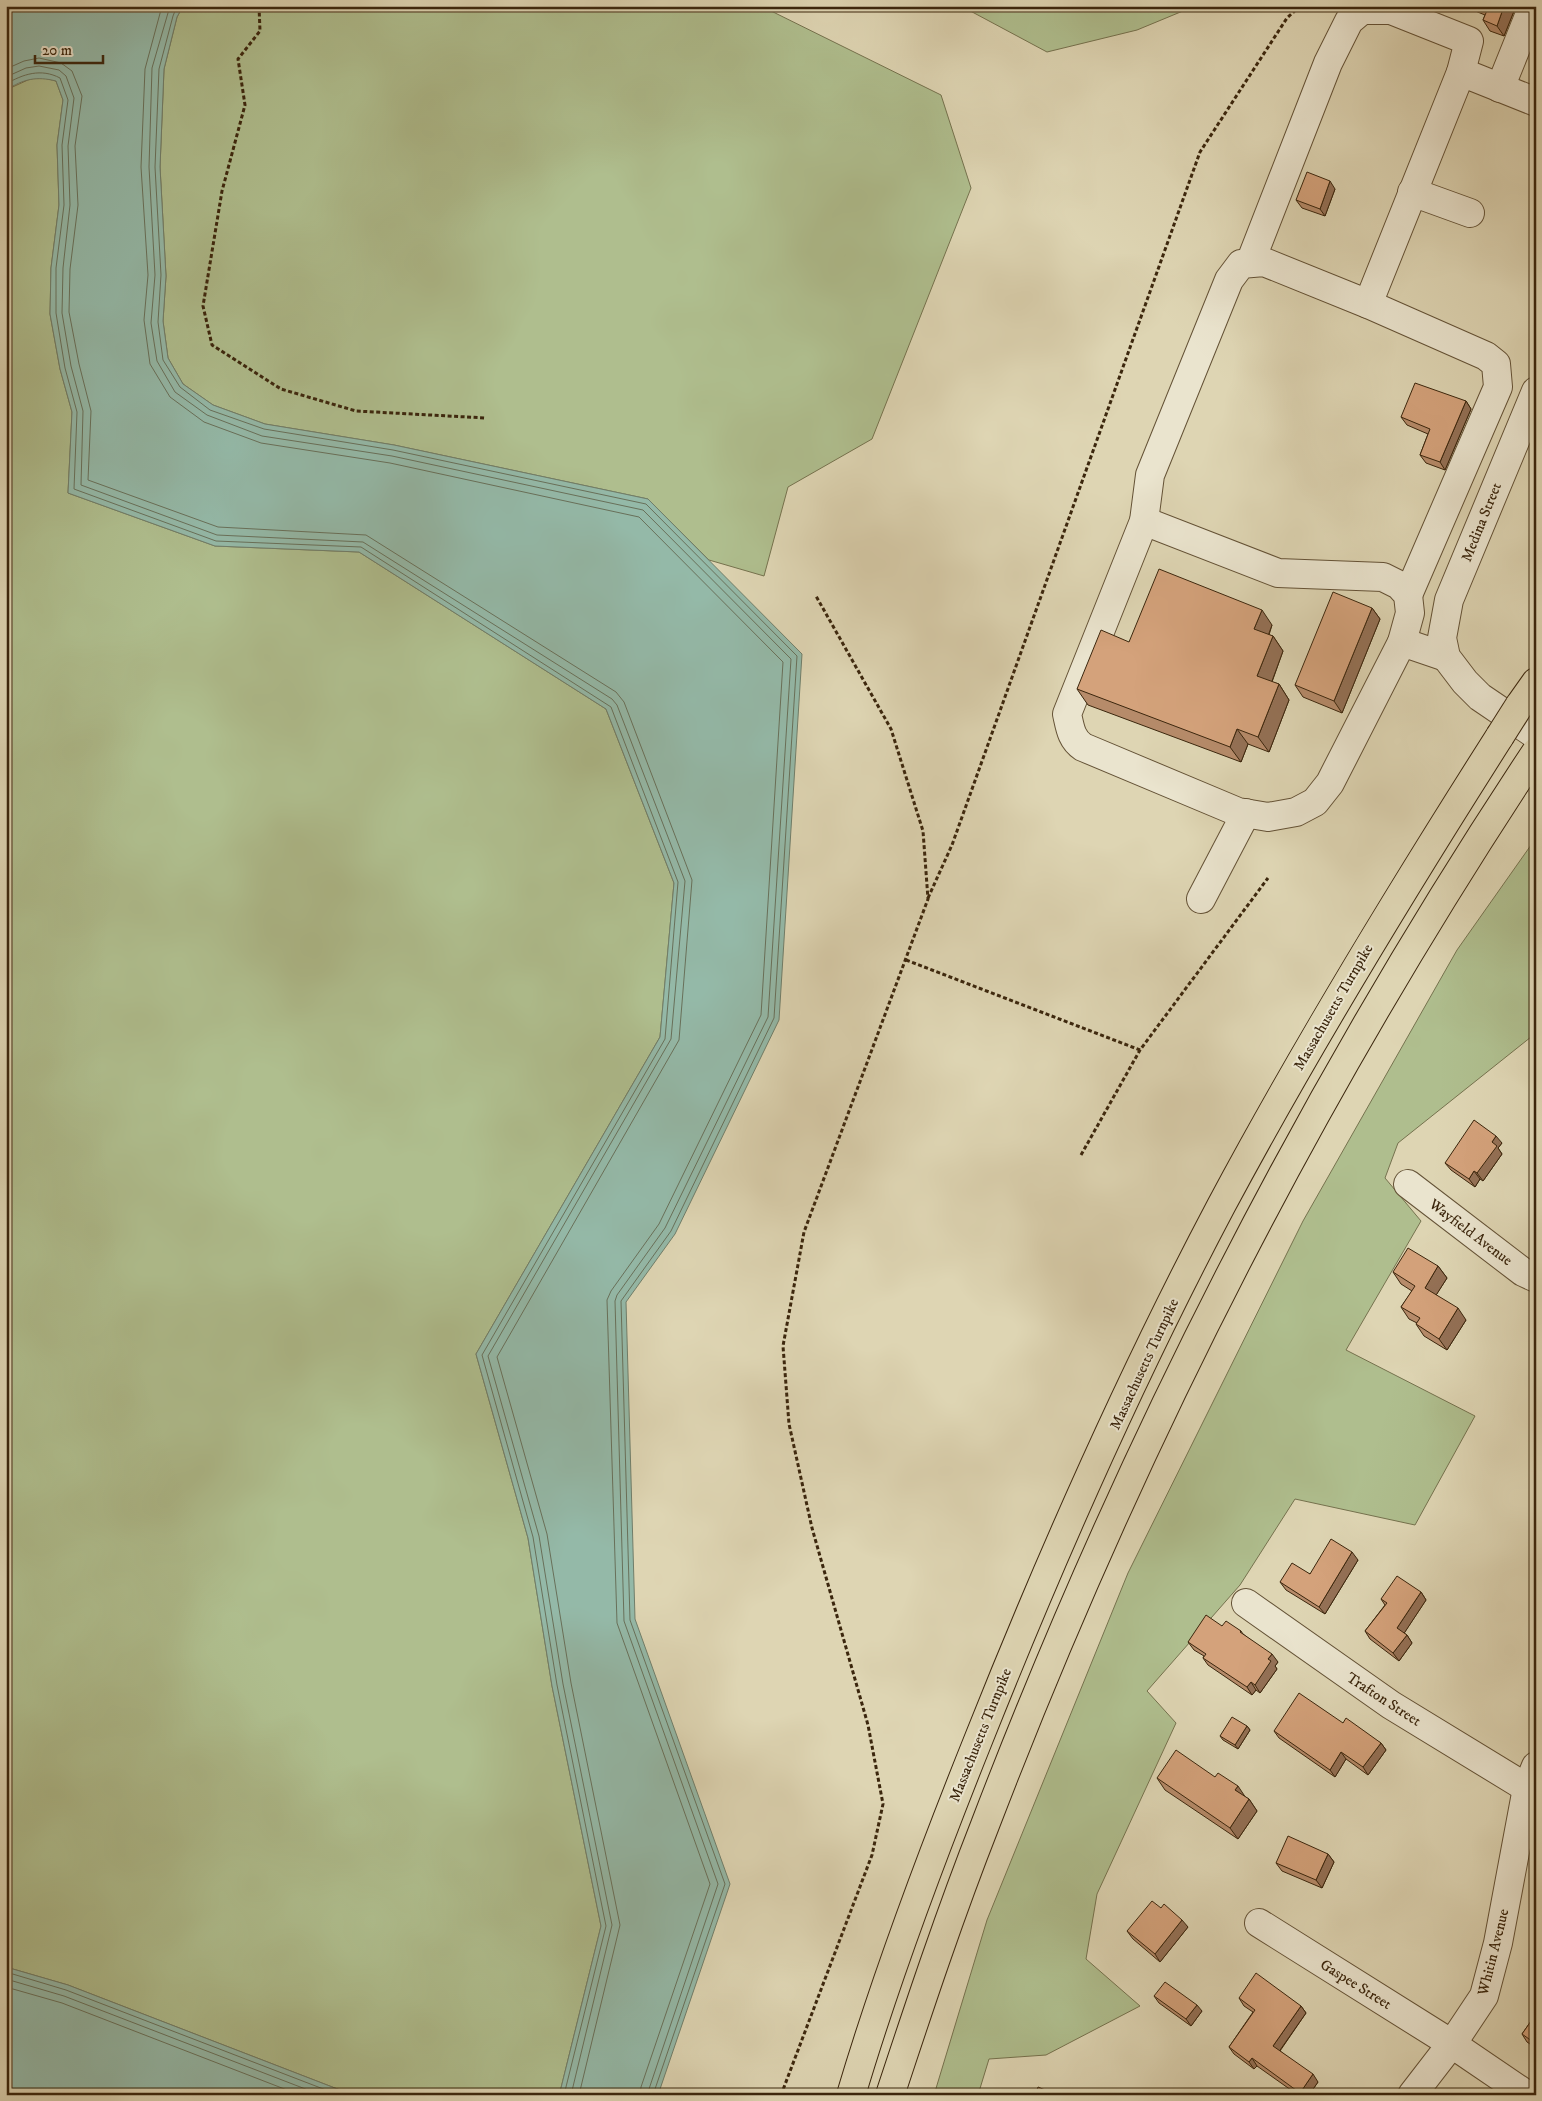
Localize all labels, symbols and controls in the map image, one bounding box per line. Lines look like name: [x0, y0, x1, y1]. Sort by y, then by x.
scale bar: [35, 32, 102, 64]
text: 20 m: [42, 41, 72, 60]
street label: Medina Street: [1457, 480, 1506, 565]
street label: Massachusetts Turnpike: [1289, 941, 1377, 1074]
street label: Wayfield Avenue: [1424, 1194, 1516, 1270]
street label: Massachusetts Turnpike: [1106, 1295, 1183, 1433]
street label: Massachusetts Turnpike: [945, 1665, 1016, 1805]
street label: Trafton Street: [1343, 1668, 1425, 1731]
street label: Whitin Avenue: [1473, 1907, 1513, 1998]
street label: Gaspee Street: [1317, 1955, 1395, 2014]

